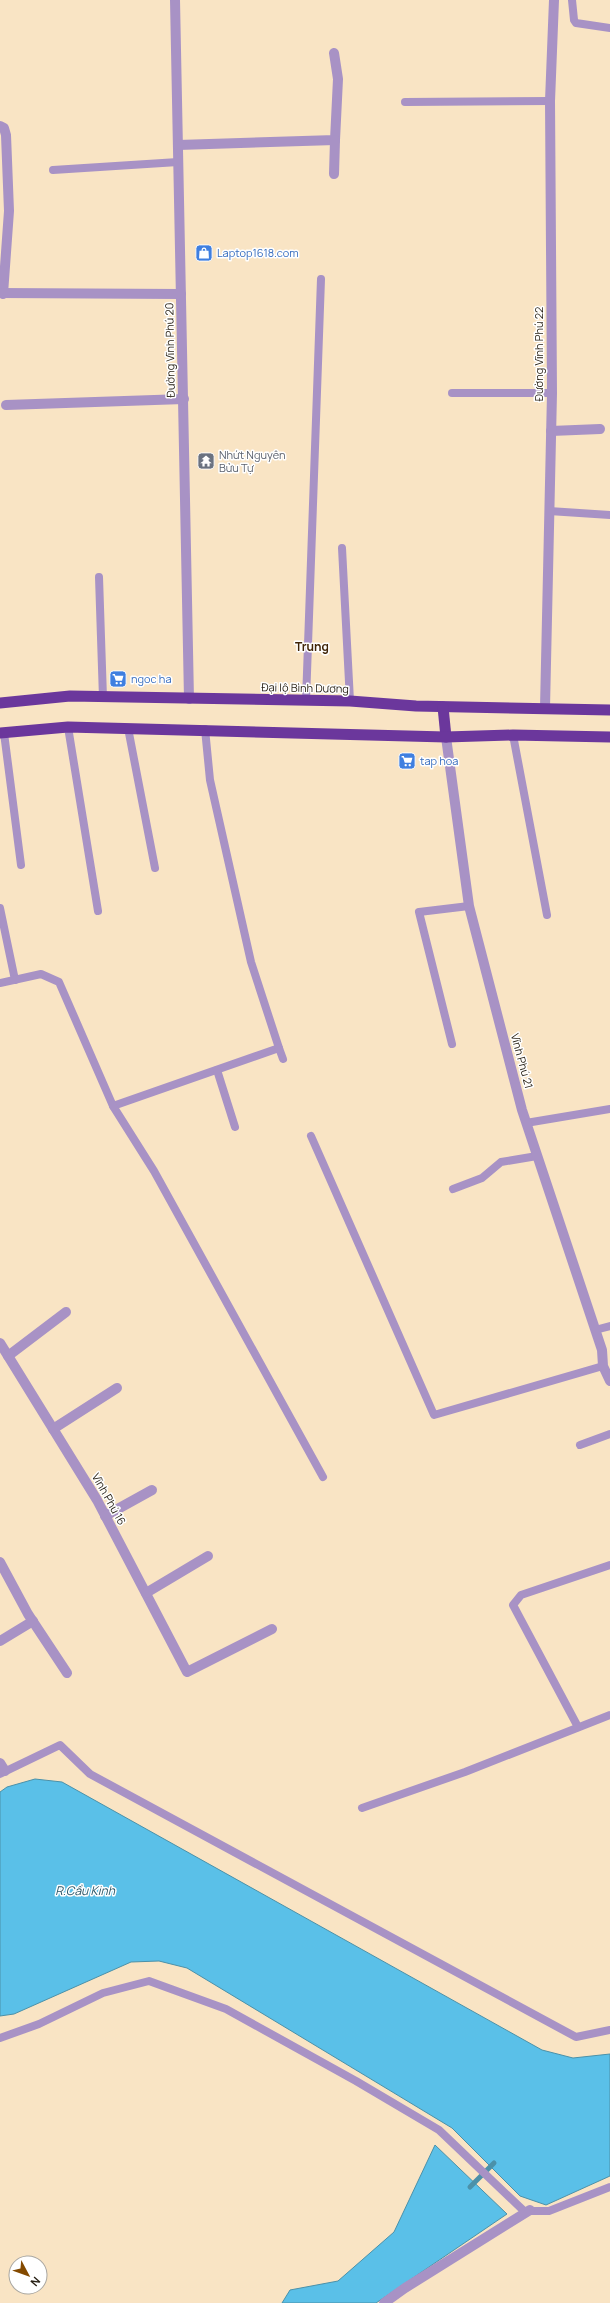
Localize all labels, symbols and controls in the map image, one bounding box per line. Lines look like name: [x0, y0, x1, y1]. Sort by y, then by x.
shop icon: Laptop1618.com: [194, 243, 214, 263]
place label: Laptop1618.com: [217, 245, 299, 260]
street label: Đường Vĩnh Phú 20: [161, 302, 178, 398]
street label: Đường Vĩnh Phú 22: [531, 307, 546, 401]
place label: Nhứt Nguyên Bửu Tự: [219, 447, 286, 475]
temple icon: Nhứt Nguyên Bửu Tự: [196, 451, 216, 471]
district label: Trung: [295, 638, 329, 655]
supermarket icon: ngoc ha: [108, 669, 128, 689]
place label: ngoc ha: [131, 671, 172, 686]
street label: Đại lộ Bình Dương: [261, 679, 349, 696]
supermarket icon: tap hoa: [397, 751, 417, 771]
place label: tap hoa: [420, 753, 458, 768]
street label: Vĩnh Phú 21: [508, 1032, 537, 1090]
street label: Vĩnh Phú 16: [89, 1470, 130, 1528]
water label: R.Cầu Kinh: [55, 1882, 116, 1899]
north arrow: [8, 2255, 48, 2295]
text: N: [28, 2274, 44, 2290]

